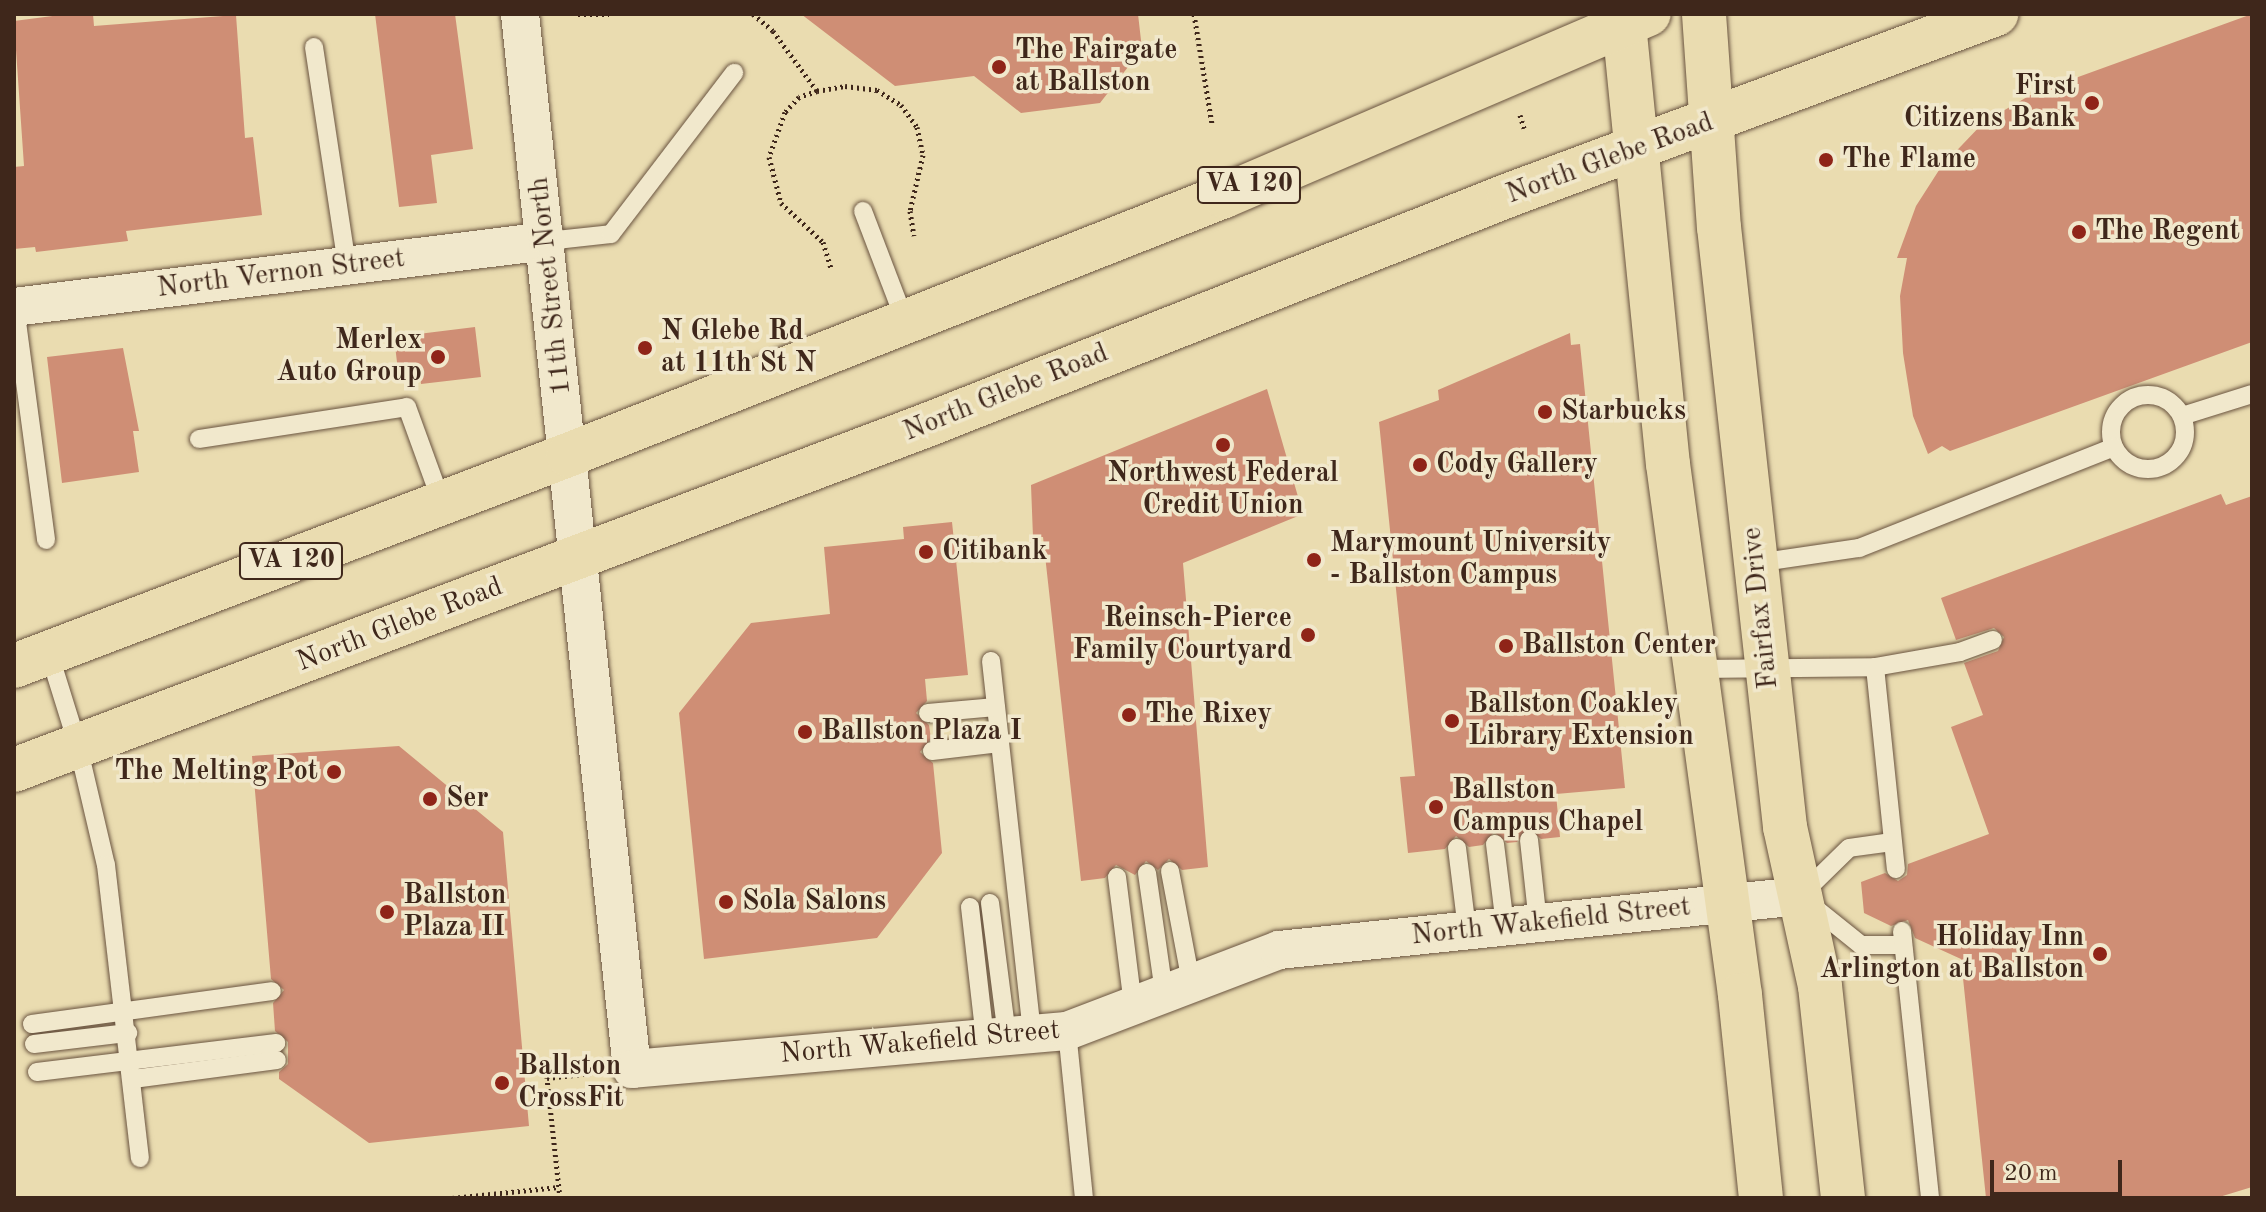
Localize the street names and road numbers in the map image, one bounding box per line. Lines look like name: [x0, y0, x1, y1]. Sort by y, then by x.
street label: North Glebe Road: [1502, 106, 1718, 212]
road number: VA 120: [1195, 163, 1303, 207]
street label: 11th Street North: [523, 175, 579, 397]
street label: North Vernon Street: [155, 242, 407, 306]
street label: North Glebe Road: [899, 337, 1113, 449]
street label: Fairfax Drive: [1736, 525, 1786, 691]
road number: VA 120: [237, 539, 345, 583]
street label: North Glebe Road: [292, 570, 508, 680]
street label: North Wakefield Street: [1410, 891, 1692, 953]
street label: North Wakefield Street: [779, 1014, 1061, 1072]

